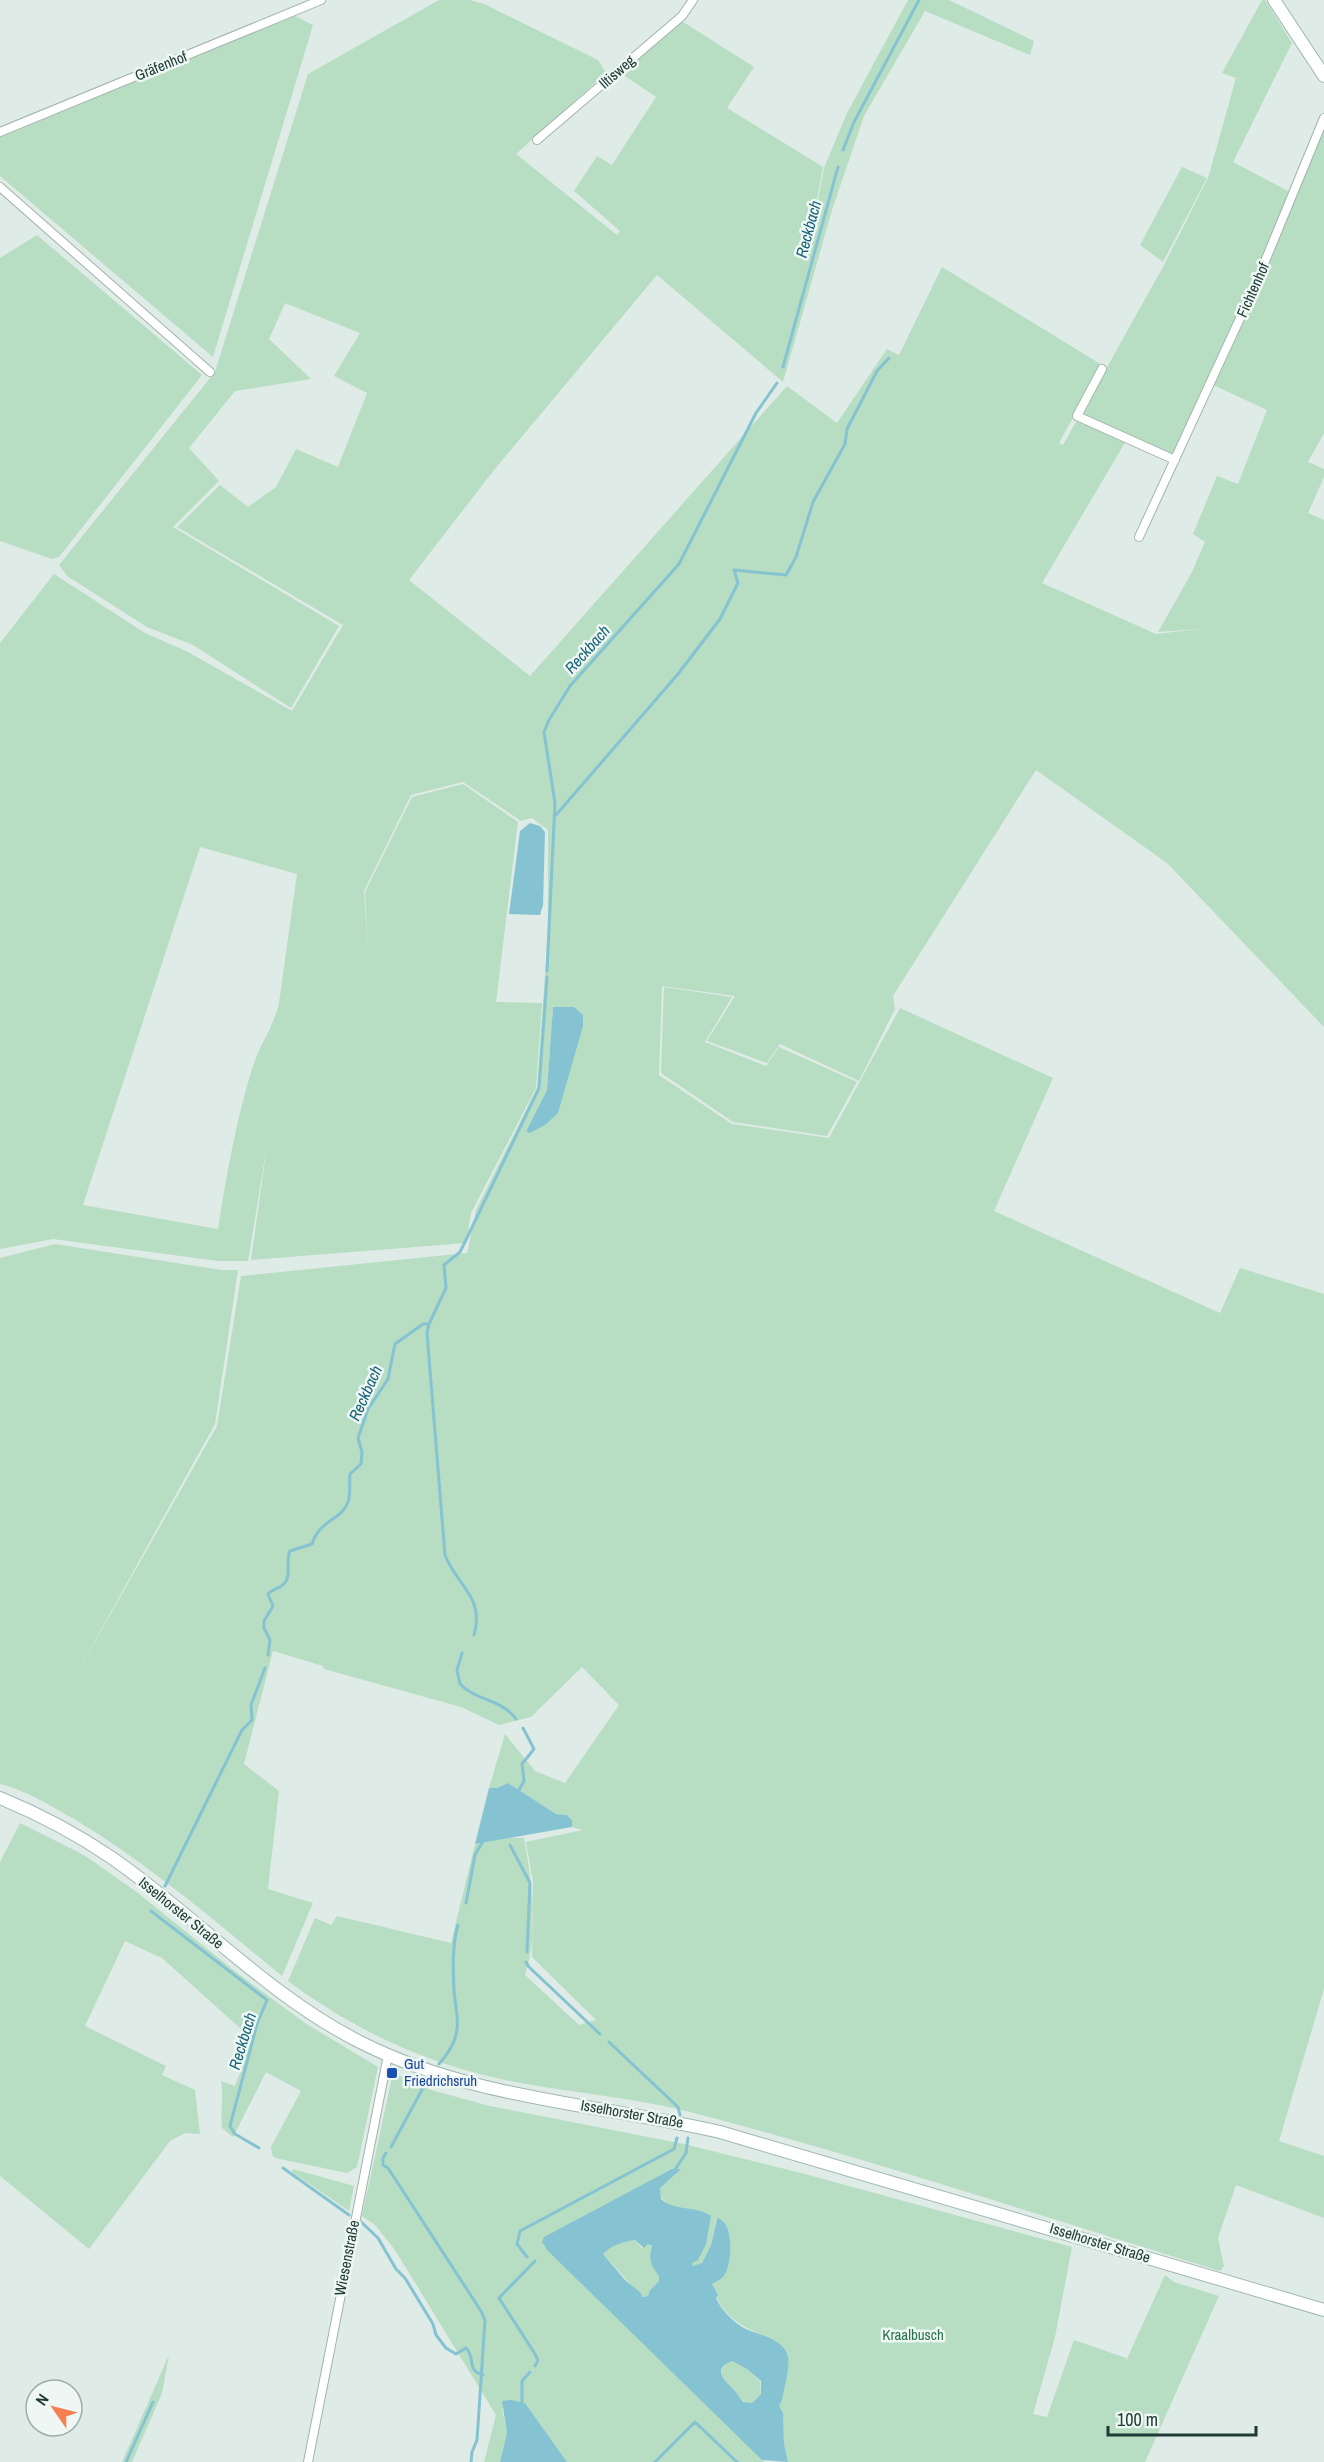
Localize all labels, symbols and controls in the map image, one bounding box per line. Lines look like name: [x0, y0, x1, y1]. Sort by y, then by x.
street label: Gräfenhof: [132, 45, 191, 86]
street label: Iltisweg: [594, 50, 639, 93]
water label: Reckbach: [790, 198, 826, 260]
street label: Fichtenhof: [1231, 258, 1274, 321]
water label: Reckbach: [559, 620, 615, 678]
water label: Reckbach: [343, 1362, 387, 1424]
street label: Isselhorster Straße: [134, 1872, 228, 1954]
water label: Reckbach: [223, 2010, 261, 2072]
place label: Gut Friedrichsruh: [404, 2053, 477, 2091]
marker: Gut Friedrichsruh: [385, 2066, 399, 2080]
street label: Isselhorster Straße: [579, 2094, 685, 2133]
street label: Isselhorster Straße: [1047, 2217, 1153, 2268]
street label: Wiesenstraße: [329, 2218, 364, 2297]
park label: Kraalbusch: [882, 2324, 944, 2345]
north arrow: [24, 2378, 84, 2438]
text: N: [30, 2389, 53, 2410]
scale bar: [1108, 2399, 1256, 2437]
text: 100 m: [1117, 2407, 1158, 2432]

